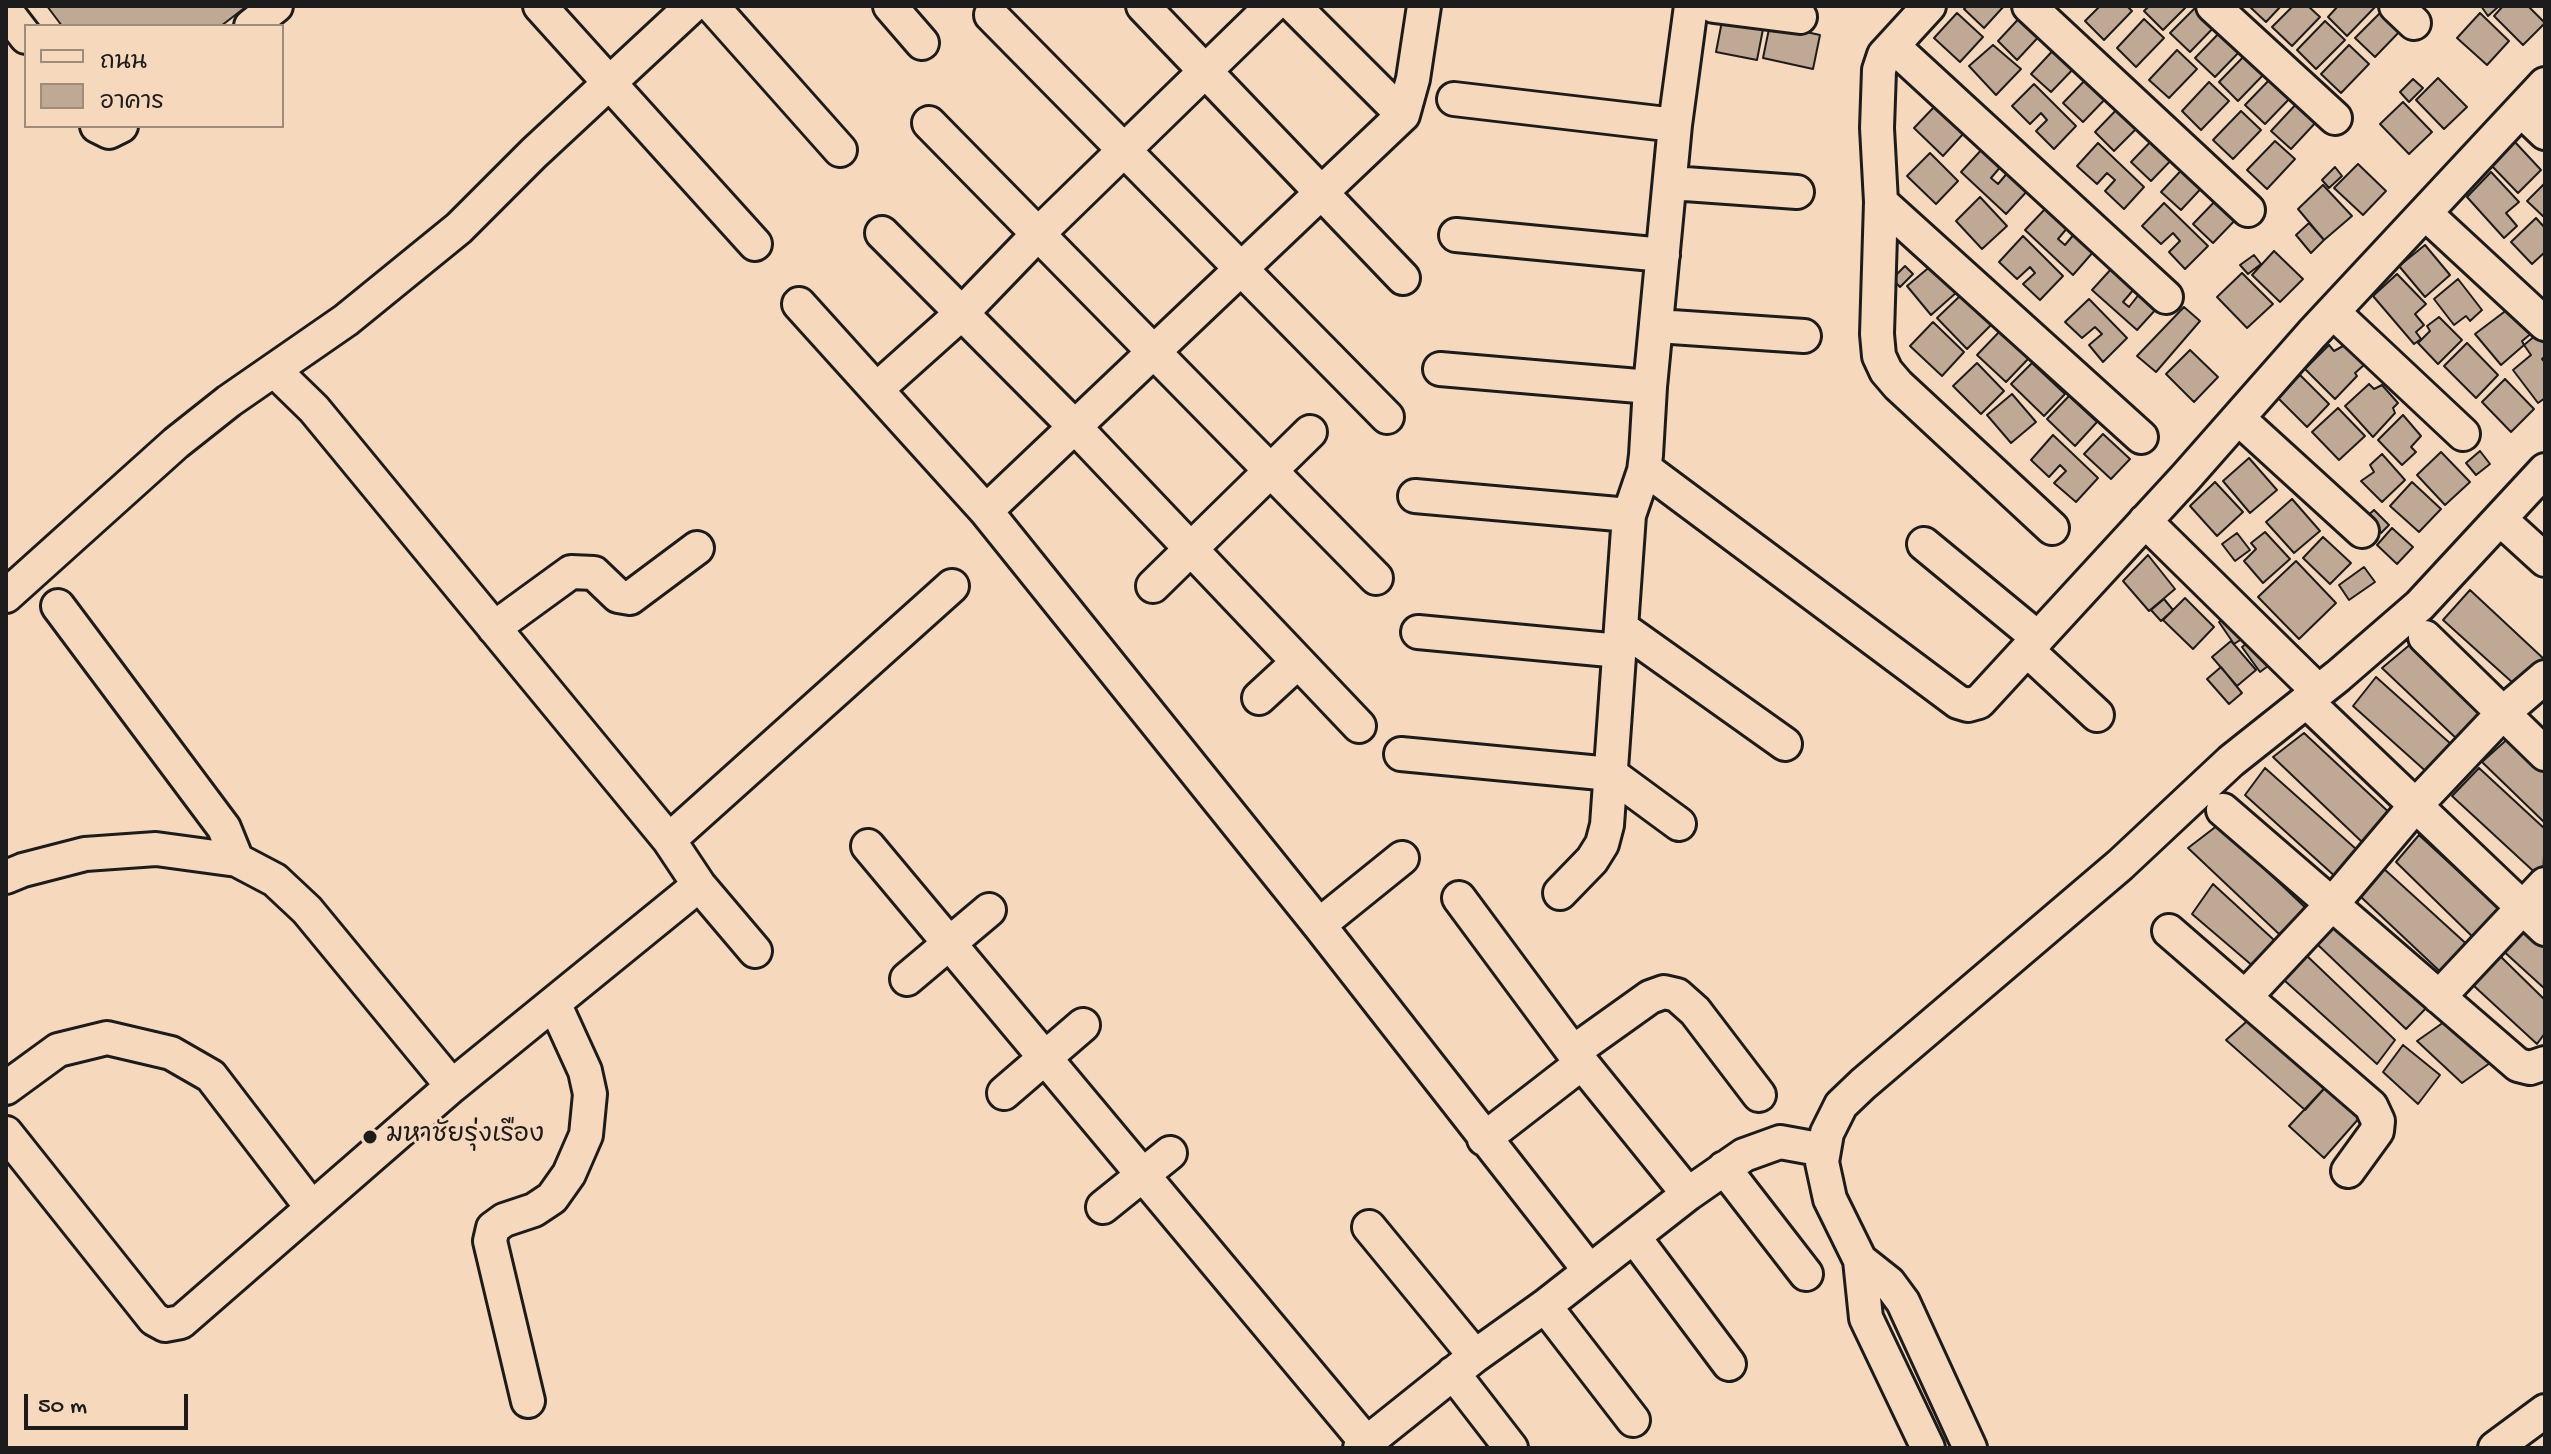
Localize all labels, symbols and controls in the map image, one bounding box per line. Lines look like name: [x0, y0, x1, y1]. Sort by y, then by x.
legend: [24, 24, 284, 128]
text: ถนน: [100, 49, 147, 78]
text: อาคาร: [100, 89, 164, 118]
place label: มหาชัยรุ่งเรือง: [386, 1121, 544, 1153]
marker: มหาชัยรุ่งเรือง: [361, 1128, 379, 1146]
scale bar: [28, 1378, 192, 1428]
text: 50 m: [38, 1393, 87, 1422]

